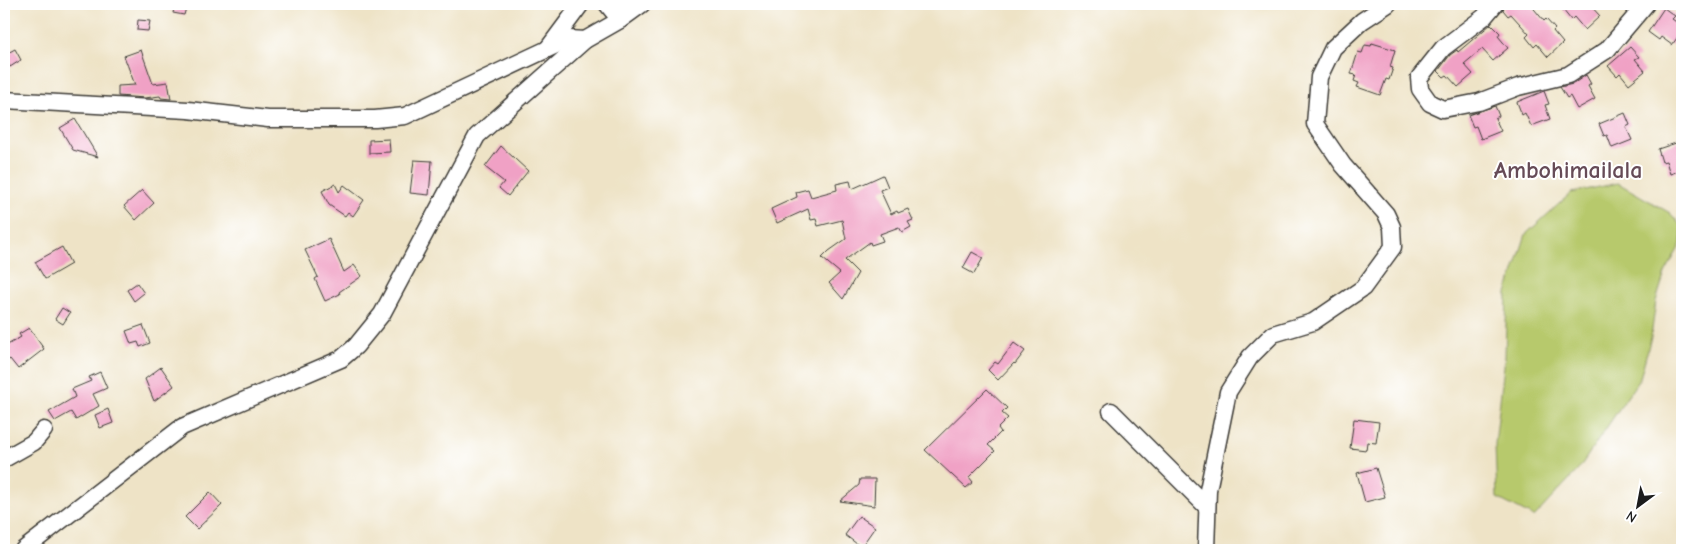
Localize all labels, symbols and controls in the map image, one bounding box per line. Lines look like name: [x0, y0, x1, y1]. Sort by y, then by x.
district label: Ambohimailala: [1494, 156, 1642, 184]
north arrow: [1614, 482, 1664, 532]
text: N: [1623, 507, 1640, 526]

